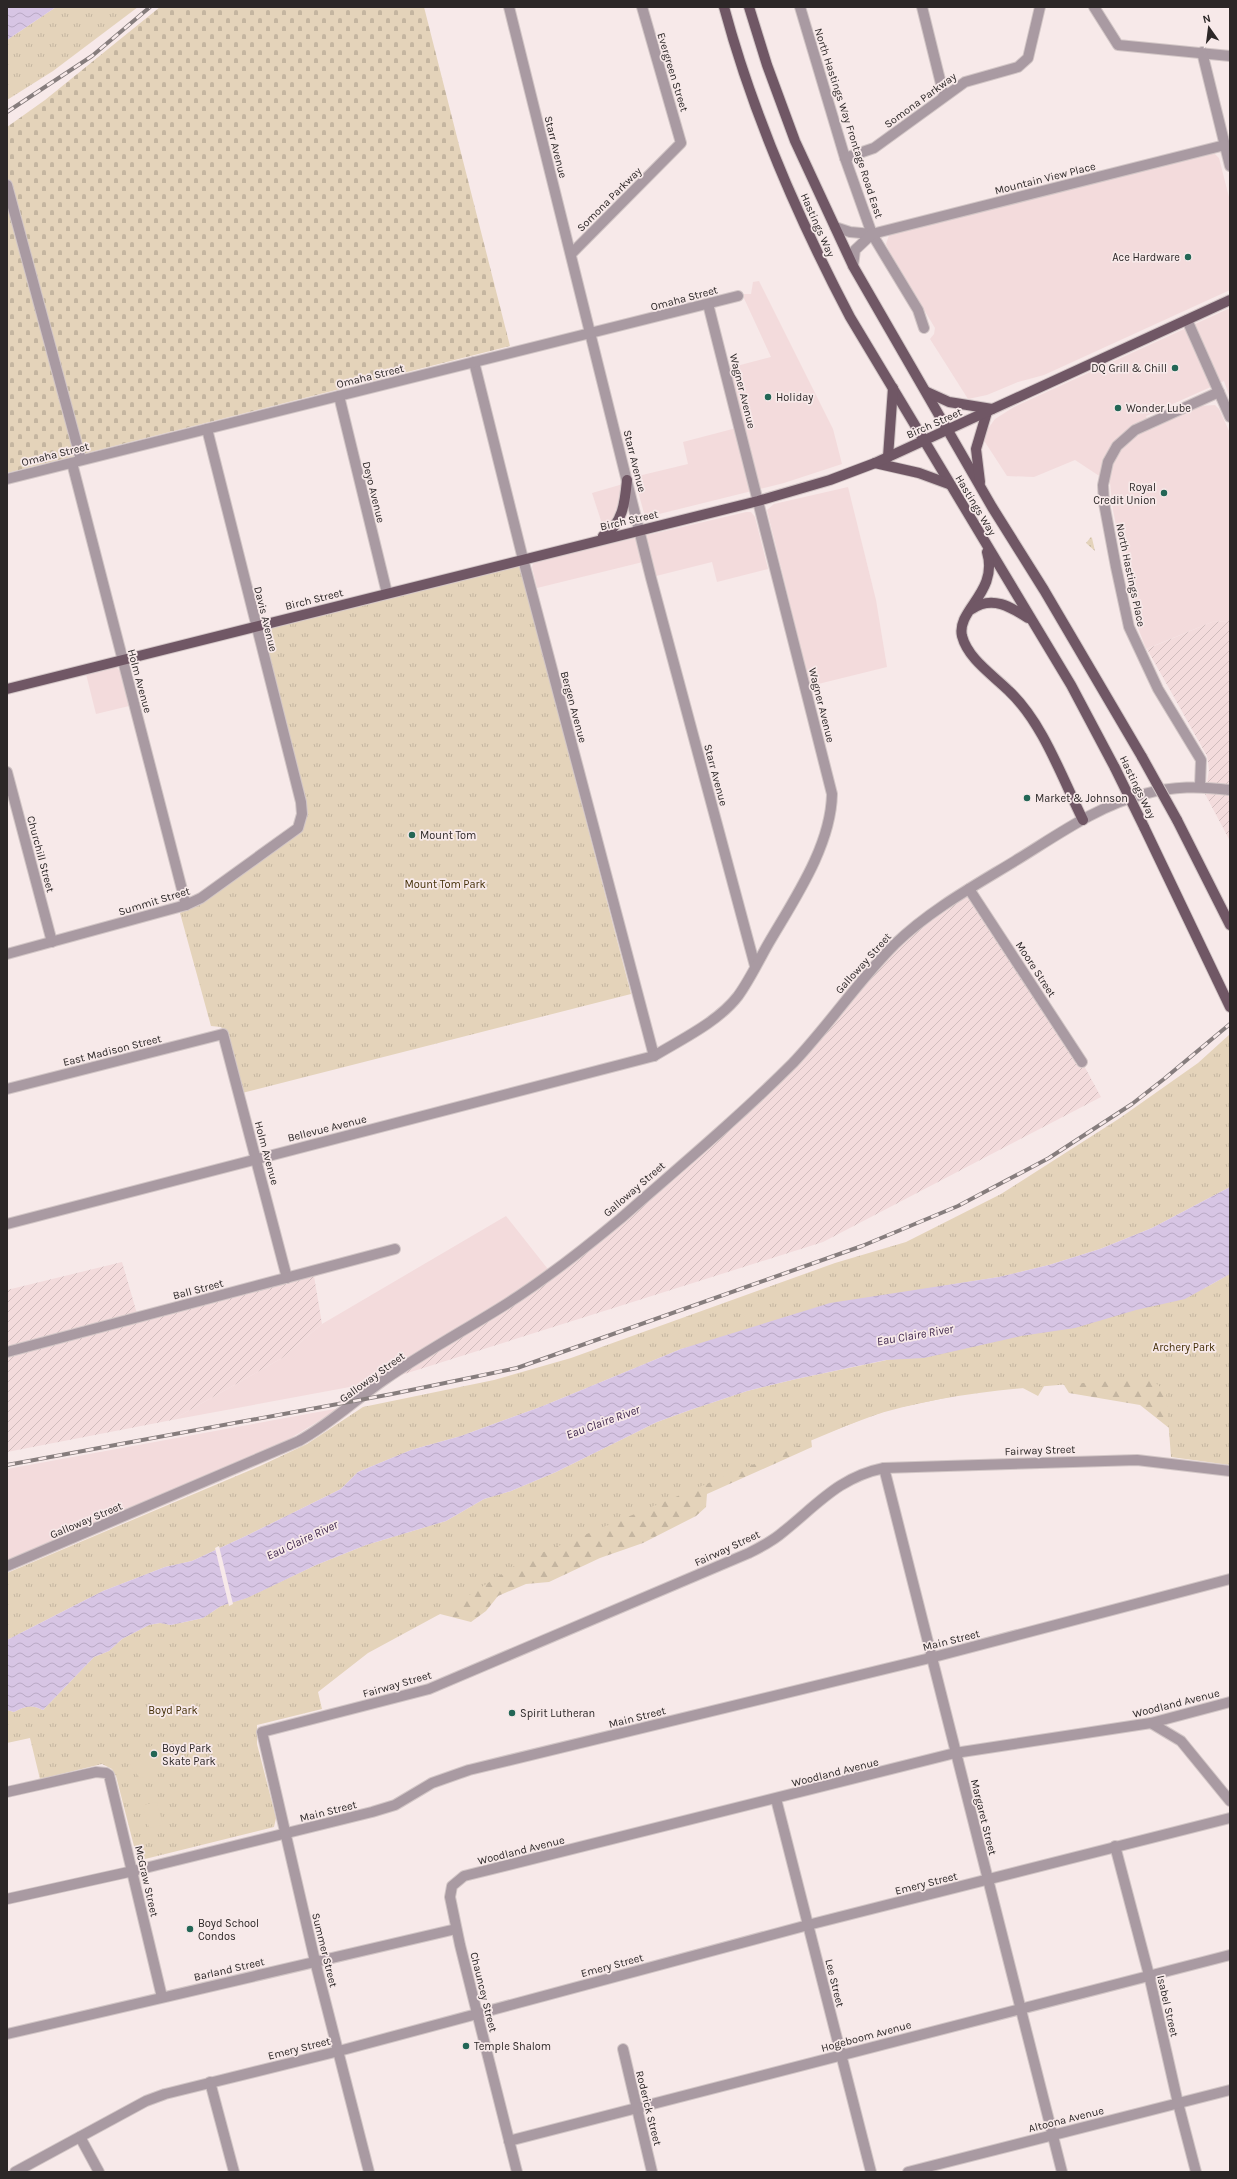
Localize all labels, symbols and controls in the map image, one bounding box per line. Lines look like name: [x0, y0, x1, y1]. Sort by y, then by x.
north arrow: [1189, 8, 1229, 48]
text: N: [1201, 12, 1212, 26]
street label: North Hastings Way Frontage Road East: [812, 26, 885, 220]
street label: Evergreen Street: [654, 31, 691, 113]
street label: Somona Parkway: [882, 70, 959, 131]
street label: Starr Avenue: [542, 115, 570, 180]
street label: Mountain View Place: [993, 160, 1097, 197]
street label: Somona Parkway: [574, 164, 644, 234]
street label: Hastings Way: [798, 191, 837, 259]
place label: Ace Hardware: [1112, 251, 1180, 264]
marker: Ace Hardware: [1183, 252, 1193, 262]
street label: Omaha Street: [649, 283, 719, 314]
street label: Wagner Avenue: [727, 352, 758, 430]
street label: Omaha Street: [335, 362, 405, 391]
place label: DQ Grill & Chill: [1091, 362, 1167, 375]
marker: DQ Grill & Chill: [1170, 363, 1180, 373]
place label: Holiday: [776, 391, 813, 404]
marker: Holiday: [763, 392, 773, 402]
place label: Wonder Lube: [1126, 402, 1191, 415]
marker: Wonder Lube: [1113, 403, 1123, 413]
street label: Birch Street: [905, 405, 964, 441]
street label: Starr Avenue: [621, 429, 649, 494]
street label: Omaha Street: [20, 440, 90, 469]
street label: Deyo Avenue: [360, 460, 388, 525]
street label: Hastings Way: [952, 473, 999, 538]
place label: Royal Credit Union: [1093, 481, 1156, 507]
marker: Royal Credit Union: [1159, 488, 1169, 498]
street label: Birch Street: [599, 507, 659, 533]
street label: North Hastings Place: [1113, 522, 1148, 628]
street label: Davis Avenue: [251, 585, 280, 653]
street label: Birch Street: [284, 586, 344, 613]
street label: Holm Avenue: [125, 648, 154, 715]
street label: Wagner Avenue: [806, 666, 837, 744]
street label: Bergen Avenue: [558, 670, 589, 745]
street label: Starr Avenue: [701, 743, 730, 808]
street label: Hastings Way: [1117, 754, 1158, 821]
place label: Market & Johnson: [1035, 792, 1128, 805]
marker: Market & Johnson: [1022, 793, 1032, 803]
street label: Churchill Street: [24, 814, 57, 894]
place label: Mount Tom: [420, 829, 476, 842]
marker: Mount Tom: [407, 830, 417, 840]
park label: Mount Tom Park: [404, 878, 486, 891]
street label: Summit Street: [117, 884, 191, 919]
street label: Galloway Street: [833, 930, 894, 996]
street label: Moore Street: [1013, 939, 1058, 1000]
street label: East Madison Street: [61, 1032, 163, 1069]
street label: Bellevue Avenue: [286, 1112, 368, 1145]
street label: Holm Avenue: [252, 1120, 281, 1187]
street label: Galloway Street: [601, 1159, 668, 1220]
street label: Ball Street: [171, 1276, 225, 1302]
water label: Eau Claire River: [876, 1321, 955, 1349]
park label: Archery Park: [1153, 1341, 1215, 1354]
street label: Galloway Street: [337, 1349, 407, 1405]
water label: Eau Claire River: [564, 1402, 643, 1442]
street label: Fairway Street: [1004, 1443, 1076, 1458]
street label: Galloway Street: [48, 1499, 124, 1542]
water label: Eau Claire River: [264, 1517, 341, 1563]
street label: Fairway Street: [692, 1528, 762, 1569]
street label: Main Street: [921, 1627, 981, 1654]
street label: Fairway Street: [361, 1668, 433, 1700]
street label: Woodland Avenue: [1131, 1686, 1221, 1721]
park label: Boyd Park: [148, 1704, 198, 1717]
street label: Main Street: [607, 1704, 667, 1731]
place label: Spirit Lutheran: [520, 1707, 595, 1720]
marker: Spirit Lutheran: [507, 1708, 517, 1718]
place label: Boyd Park Skate Park: [162, 1742, 216, 1768]
marker: Boyd Park Skate Park: [149, 1749, 159, 1759]
street label: Woodland Avenue: [790, 1755, 880, 1790]
street label: Margaret Street: [968, 1778, 999, 1857]
street label: Main Street: [298, 1798, 358, 1825]
street label: Woodland Avenue: [476, 1833, 566, 1868]
street label: McGraw Street: [132, 1844, 161, 1918]
street label: Emery Street: [893, 1869, 959, 1898]
street label: Summer Street: [309, 1912, 340, 1989]
place label: Boyd School Condos: [198, 1917, 259, 1943]
marker: Boyd School Condos: [185, 1924, 195, 1934]
street label: Chauncey Street: [467, 1951, 500, 2033]
street label: Emery Street: [580, 1951, 645, 1980]
street label: Barland Street: [193, 1955, 266, 1984]
street label: Lee Street: [822, 1958, 847, 2009]
street label: Isabel Street: [1154, 1974, 1181, 2038]
street label: Hogeboom Avenue: [820, 2018, 913, 2055]
street label: Emery Street: [266, 2034, 332, 2063]
place label: Temple Shalom: [474, 2040, 551, 2053]
marker: Temple Shalom: [461, 2041, 471, 2051]
street label: Roderick Street: [633, 2069, 664, 2147]
street label: Altoona Avenue: [1027, 2104, 1105, 2135]

